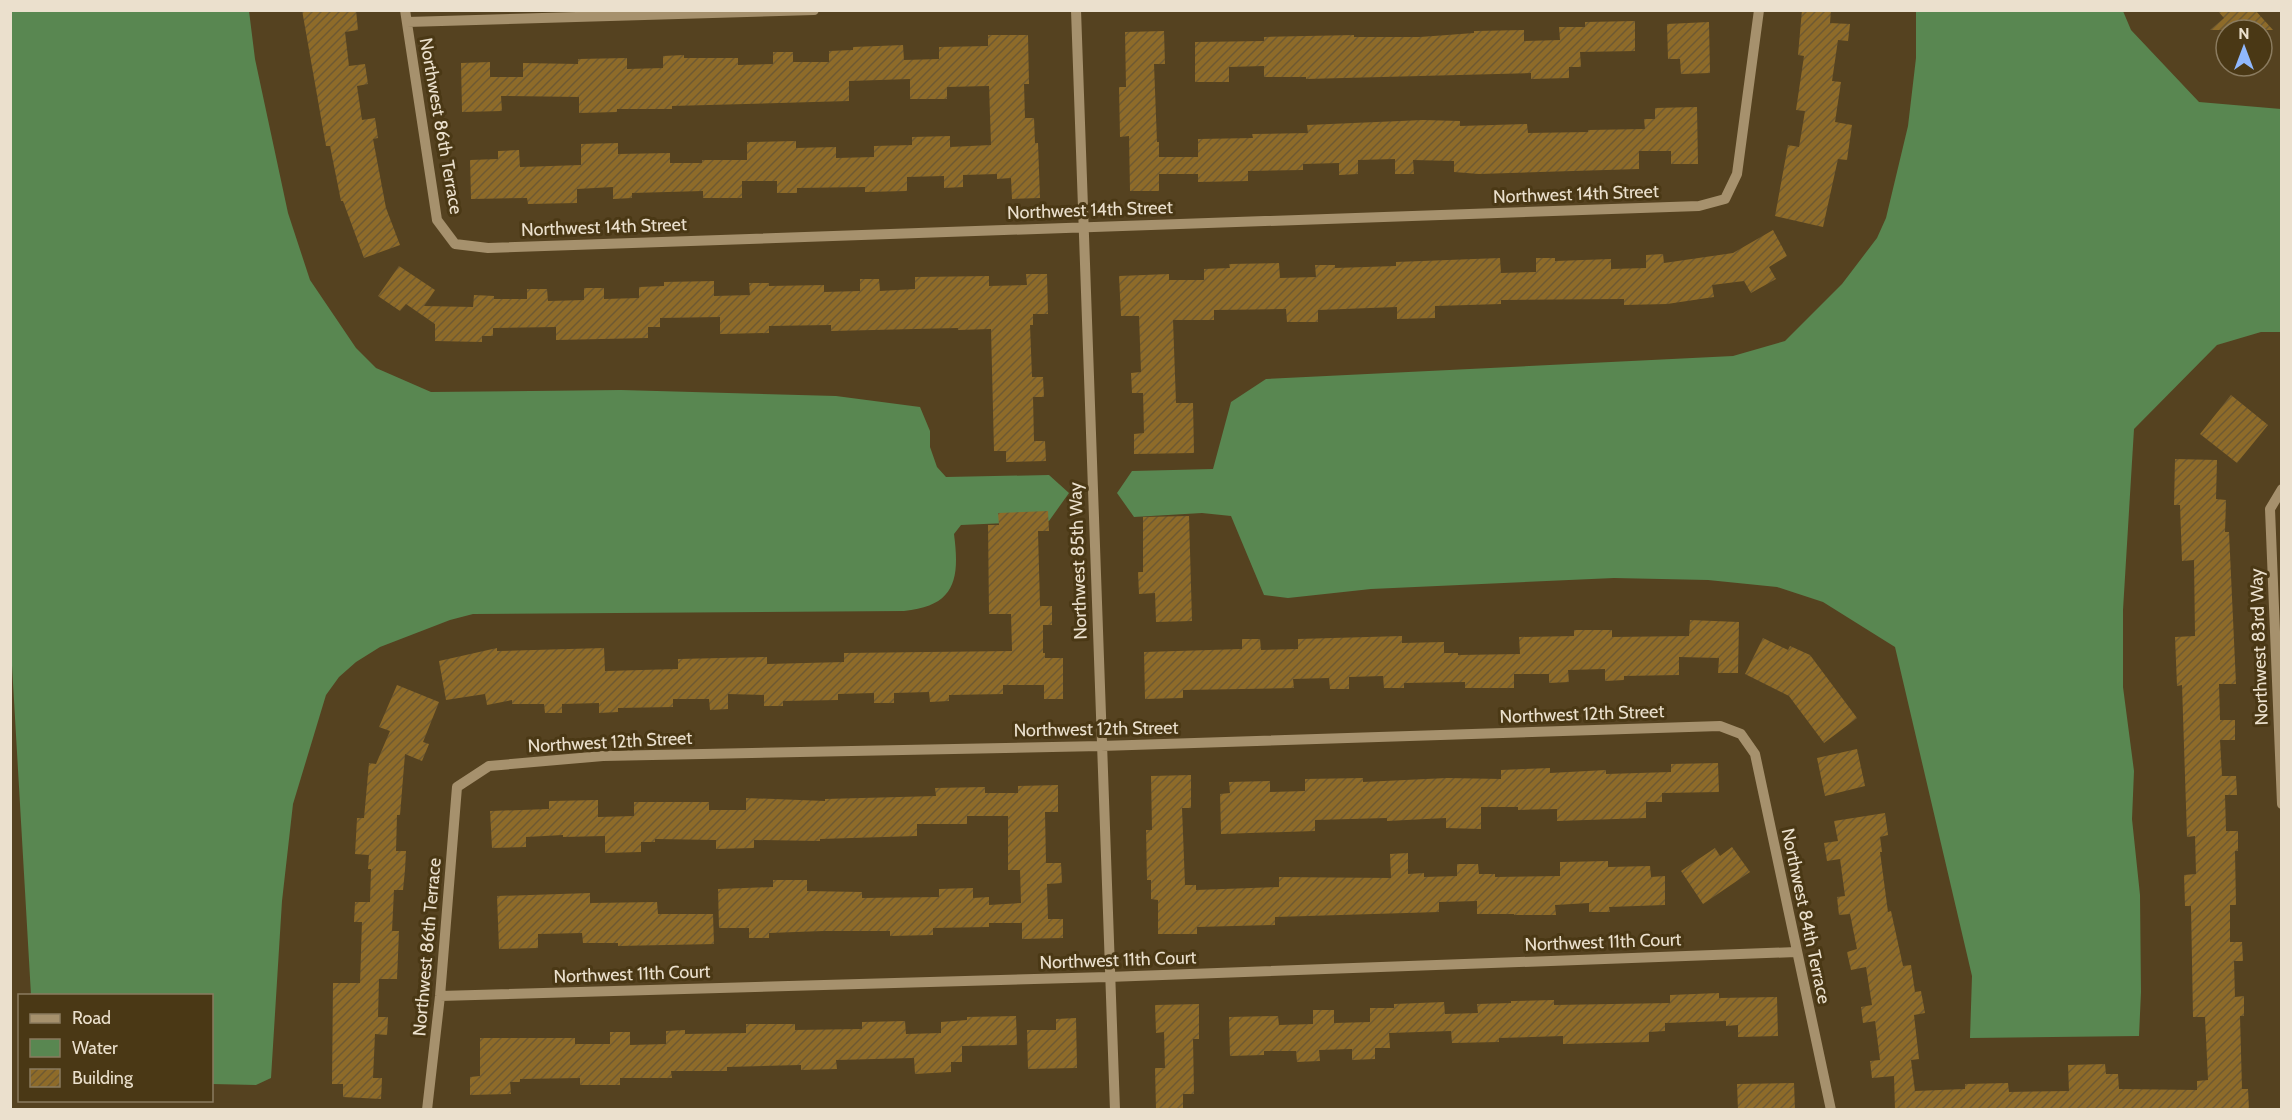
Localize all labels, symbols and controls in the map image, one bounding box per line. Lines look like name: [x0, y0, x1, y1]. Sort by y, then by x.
north arrow: [2214, 18, 2274, 78]
text: N: [2238, 24, 2250, 43]
street label: Northwest 86th Terrace: [415, 36, 467, 216]
street label: Northwest 14th Street: [1493, 180, 1659, 208]
street label: Northwest 14th Street: [1007, 196, 1173, 224]
street label: Northwest 14th Street: [521, 213, 687, 241]
street label: Northwest 85th Way: [1064, 482, 1092, 640]
street label: Northwest 83rd Way: [2245, 568, 2273, 726]
street label: Northwest 12th Street: [1499, 700, 1665, 728]
street label: Northwest 12th Street: [1013, 717, 1179, 741]
street label: Northwest 12th Street: [527, 727, 693, 757]
street label: Northwest 84th Terrace: [1777, 826, 1835, 1006]
street label: Northwest 86th Terrace: [408, 857, 446, 1037]
street label: Northwest 11th Court: [1524, 928, 1682, 956]
street label: Northwest 11th Court: [1039, 946, 1197, 974]
street label: Northwest 11th Court: [553, 960, 711, 988]
legend: [18, 994, 213, 1102]
text: Road: [72, 1007, 111, 1029]
text: Water: [72, 1037, 118, 1059]
text: Building: [72, 1067, 134, 1089]

